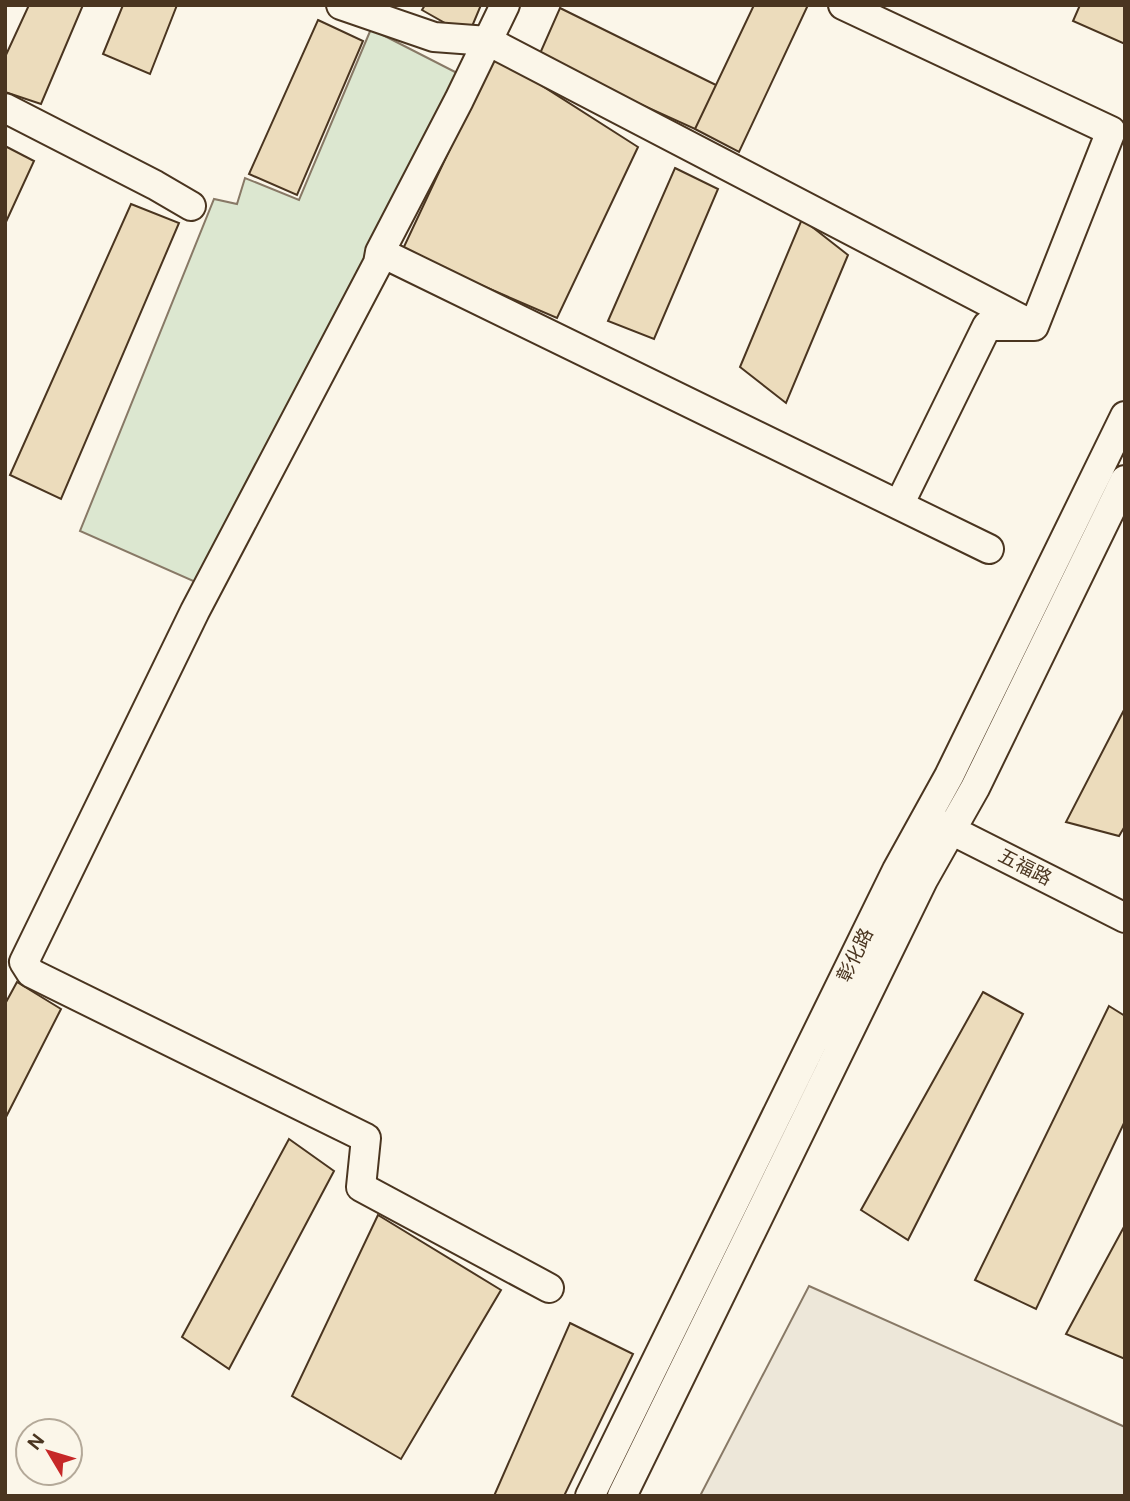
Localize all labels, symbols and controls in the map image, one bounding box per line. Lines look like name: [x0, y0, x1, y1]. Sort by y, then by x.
street label: 五福路: [994, 843, 1056, 891]
street label: 彰化路: [831, 924, 879, 986]
north arrow: [14, 1417, 84, 1487]
text: N: [22, 1429, 50, 1455]

